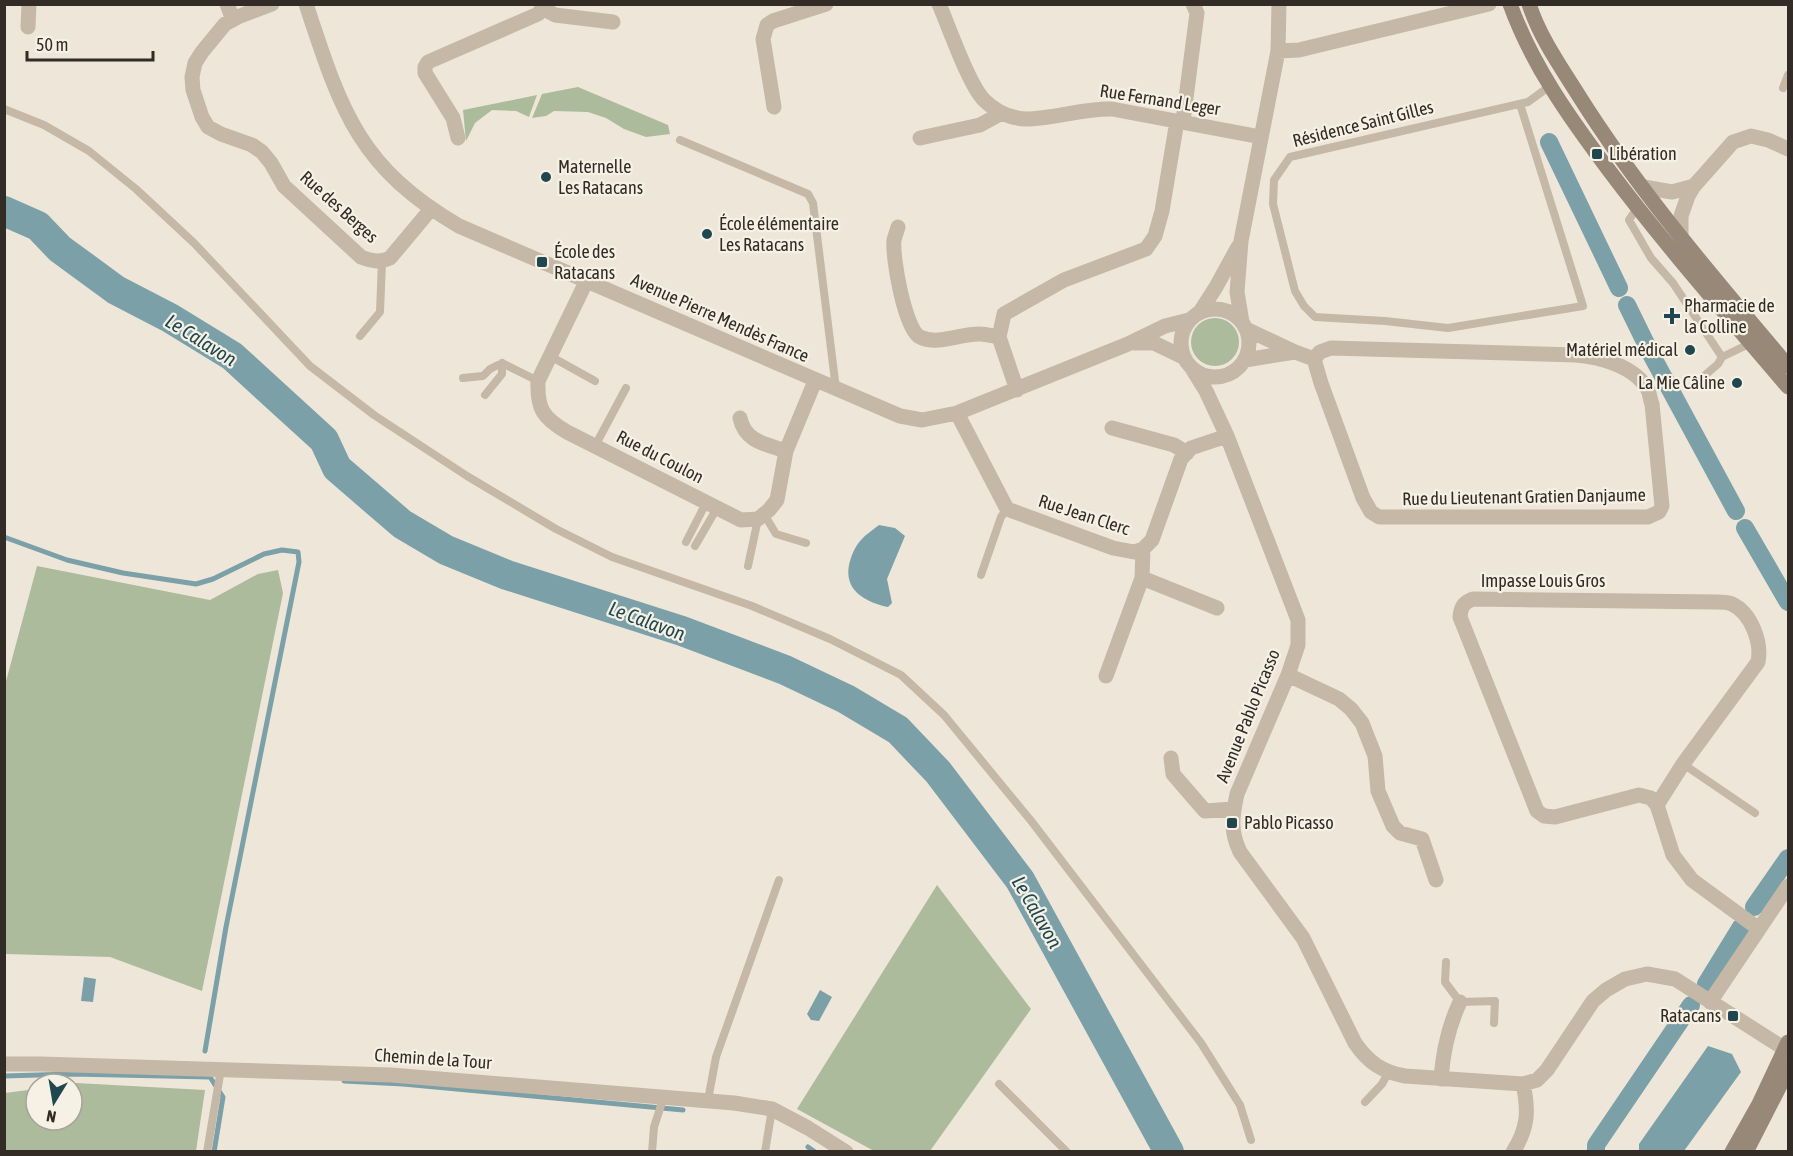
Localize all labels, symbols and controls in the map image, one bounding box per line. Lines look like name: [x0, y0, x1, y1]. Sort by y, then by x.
scale bar: [27, 24, 153, 62]
text: 50 m: [36, 34, 68, 55]
street label: Rue Fernand Leger: [1098, 80, 1222, 119]
street label: Résidence Saint Gilles: [1290, 96, 1435, 151]
place label: Libération: [1609, 143, 1677, 164]
marker: Libération: [1590, 147, 1604, 161]
place label: Maternelle Les Ratacans: [558, 156, 643, 198]
street label: Rue des Berges: [296, 166, 382, 247]
marker: Maternelle Les Ratacans: [539, 170, 553, 184]
place label: École élémentaire Les Ratacans: [719, 213, 839, 255]
marker: École élémentaire Les Ratacans: [700, 227, 714, 241]
place label: École des Ratacans: [554, 241, 615, 283]
marker: École des Ratacans: [535, 255, 549, 269]
street label: Avenue Pierre Mendès France: [628, 269, 812, 366]
place label: Pharmacie de la Colline: [1684, 295, 1775, 337]
water label: Le Calavon: [162, 309, 241, 370]
marker: Pharmacie de la Colline: [1665, 309, 1679, 323]
place label: Matériel médical: [1566, 339, 1678, 360]
marker: Matériel médical: [1683, 343, 1697, 357]
place label: La Mie Câline: [1638, 372, 1725, 393]
marker: La Mie Câline: [1730, 376, 1744, 390]
street label: Rue du Coulon: [613, 426, 707, 487]
street label: Rue du Lieutenant Gratien Danjaume: [1402, 484, 1646, 509]
street label: Rue Jean Clerc: [1036, 490, 1133, 539]
street label: Impasse Louis Gros: [1481, 570, 1605, 591]
water label: Le Calavon: [606, 596, 689, 645]
street label: Avenue Pablo Picasso: [1211, 646, 1284, 786]
place label: Pablo Picasso: [1244, 812, 1334, 833]
marker: Pablo Picasso: [1225, 816, 1239, 830]
water label: Le Calavon: [1008, 872, 1067, 952]
place label: Ratacans: [1660, 1005, 1721, 1026]
marker: Ratacans: [1726, 1009, 1740, 1023]
street label: Chemin de la Tour: [374, 1044, 493, 1073]
north arrow: [24, 1072, 84, 1132]
text: N: [45, 1107, 57, 1126]

